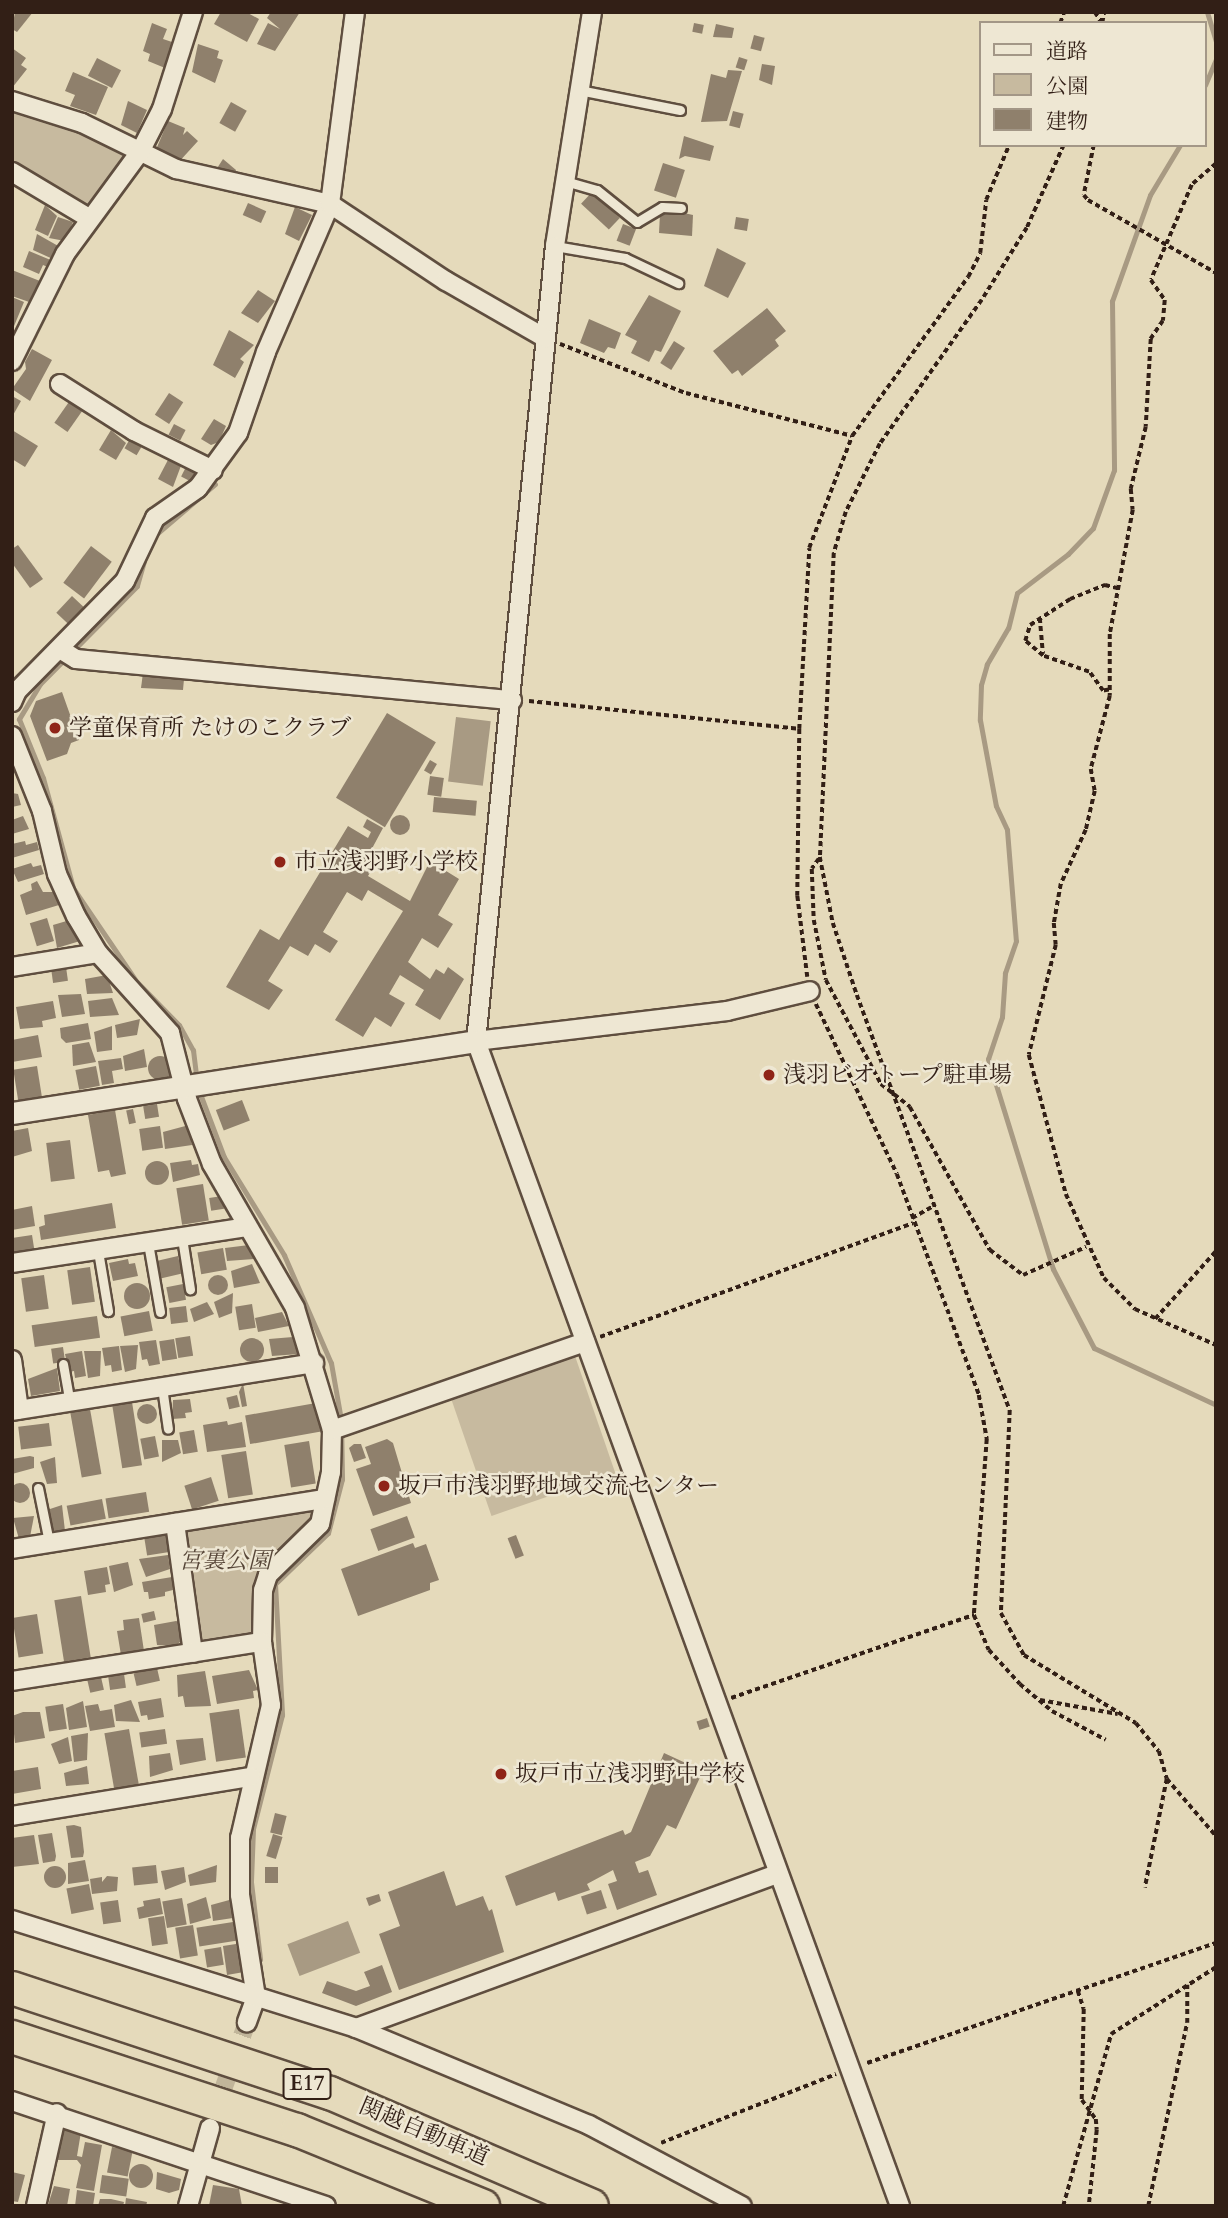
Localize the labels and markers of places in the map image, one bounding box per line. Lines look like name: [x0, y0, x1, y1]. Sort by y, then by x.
place label: 学童保育所 たけのこクラブ: [69, 714, 351, 742]
marker: 学童保育所 たけのこクラブ: [47, 720, 63, 736]
place label: 市立浅羽野小学校: [294, 848, 478, 876]
marker: 市立浅羽野小学校: [272, 854, 288, 870]
place label: 浅羽ビオトープ駐車場: [783, 1061, 1013, 1089]
marker: 浅羽ビオトープ駐車場: [761, 1067, 777, 1083]
place label: 坂戸市浅羽野地域交流センター: [398, 1472, 720, 1500]
marker: 坂戸市浅羽野地域交流センター: [376, 1478, 392, 1494]
place label: 坂戸市立浅羽野中学校: [515, 1760, 745, 1788]
marker: 坂戸市立浅羽野中学校: [493, 1766, 509, 1782]

